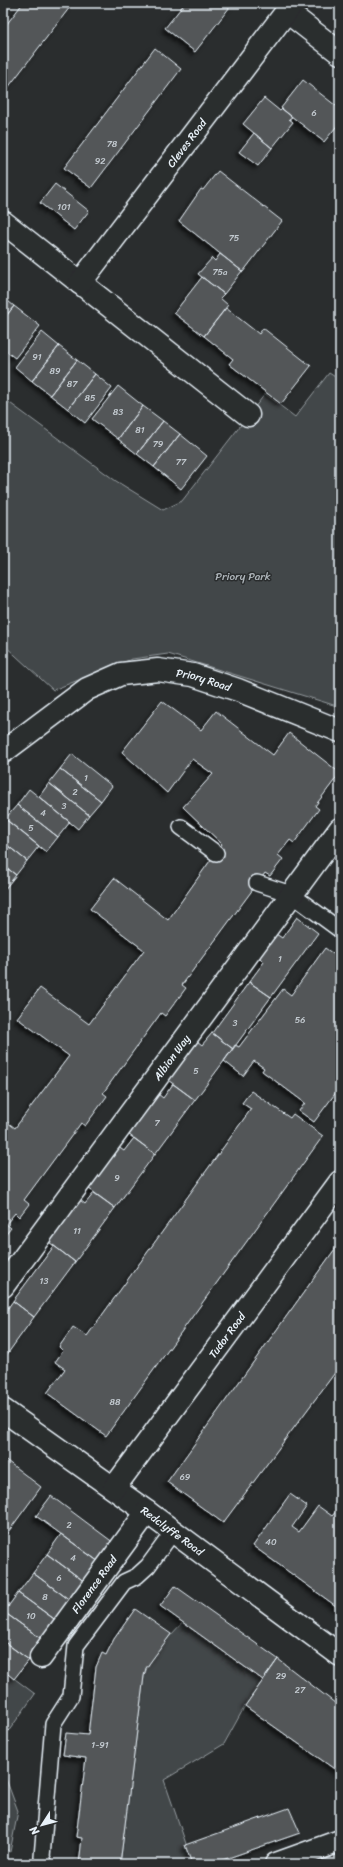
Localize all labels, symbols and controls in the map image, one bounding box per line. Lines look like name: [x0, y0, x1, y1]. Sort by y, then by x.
house number: 6: [311, 105, 317, 121]
street label: Cleves Road: [162, 113, 212, 171]
house number: 78: [107, 136, 118, 152]
house number: 92: [95, 153, 105, 169]
house number: 101: [57, 199, 71, 215]
house number: 75: [229, 230, 240, 246]
house number: 75a: [212, 264, 228, 280]
house number: 91: [32, 349, 42, 365]
house number: 89: [50, 363, 61, 379]
house number: 87: [67, 376, 78, 392]
house number: 85: [85, 390, 96, 406]
house number: 83: [113, 404, 123, 420]
house number: 81: [135, 422, 145, 438]
house number: 79: [153, 436, 164, 452]
house number: 77: [176, 454, 187, 470]
park label: Priory Park: [215, 567, 271, 586]
street label: Priory Road: [175, 663, 235, 697]
house number: 1: [84, 770, 88, 786]
house number: 2: [72, 784, 78, 800]
house number: 3: [62, 798, 67, 814]
house number: 4: [40, 805, 46, 821]
house number: 5: [28, 820, 34, 836]
house number: 1: [278, 951, 282, 967]
house number: 56: [295, 1012, 305, 1028]
house number: 3: [233, 1015, 238, 1031]
street label: Albion Way: [147, 1030, 195, 1085]
house number: 5: [193, 1063, 199, 1079]
house number: 7: [154, 1115, 160, 1131]
house number: 9: [114, 1170, 120, 1186]
house number: 11: [73, 1223, 81, 1239]
house number: 13: [40, 1273, 48, 1289]
street label: Tudor Road: [203, 1307, 251, 1362]
house number: 88: [110, 1394, 121, 1410]
house number: 69: [180, 1469, 191, 1485]
street label: Redclyffe Road: [137, 1501, 209, 1561]
house number: 2: [66, 1517, 72, 1533]
house number: 40: [265, 1534, 277, 1550]
street label: Florence Road: [66, 1550, 123, 1617]
house number: 4: [70, 1550, 76, 1566]
house number: 6: [56, 1570, 62, 1586]
house number: 8: [42, 1589, 48, 1605]
house number: 10: [26, 1608, 36, 1624]
house number: 29: [276, 1668, 287, 1684]
house number: 27: [295, 1682, 306, 1698]
house number: 1-91: [91, 1737, 109, 1753]
north arrow: [22, 1805, 62, 1845]
text: N: [24, 1822, 45, 1840]

